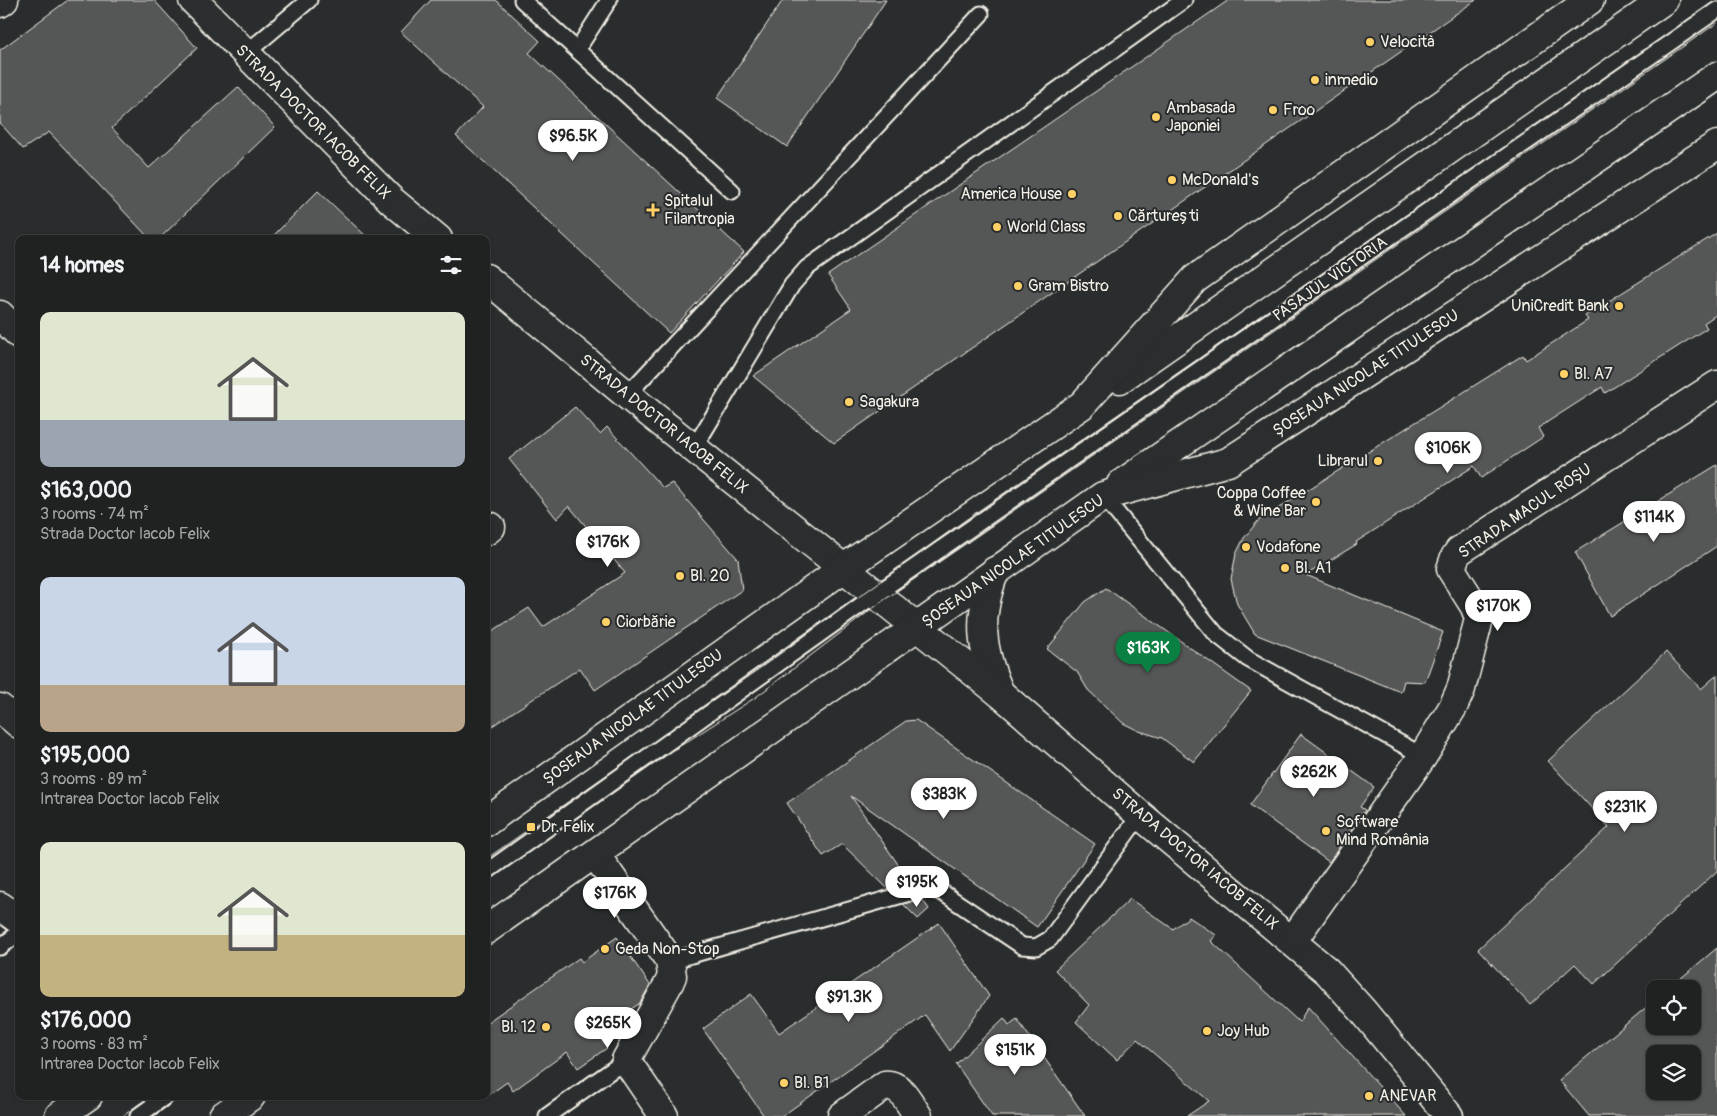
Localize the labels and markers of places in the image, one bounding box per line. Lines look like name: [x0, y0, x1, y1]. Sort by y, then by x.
place label: Velocità: [1380, 32, 1435, 52]
marker: Velocità: [1364, 36, 1376, 48]
place label: inmedio: [1325, 70, 1379, 90]
marker: inmedio: [1309, 74, 1321, 86]
place label: Ambasada Japoniei: [1166, 98, 1235, 136]
place label: Froo: [1283, 100, 1316, 120]
marker: Froo: [1267, 104, 1279, 116]
marker: Ambasada Japoniei: [1150, 111, 1162, 123]
pin: $96.5K: [532, 120, 614, 162]
place label: McDonald's: [1182, 170, 1259, 190]
marker: McDonald's: [1166, 174, 1178, 186]
place label: America House: [960, 184, 1062, 204]
marker: America House: [1066, 188, 1078, 200]
place label: Spitalul Filantropia: [664, 191, 735, 229]
marker: Spitalul Filantropia: [646, 203, 660, 217]
place label: Cărturești: [1128, 206, 1199, 226]
marker: Cărturești: [1112, 210, 1124, 222]
place label: World Class: [1007, 217, 1086, 237]
marker: World Class: [991, 221, 1003, 233]
place label: Gram Bistro: [1028, 276, 1109, 296]
marker: Gram Bistro: [1012, 280, 1024, 292]
place label: UniCredit Bank: [1511, 296, 1609, 316]
marker: UniCredit Bank: [1613, 300, 1625, 312]
place label: Bl. A7: [1574, 364, 1613, 384]
marker: Bl. A7: [1558, 368, 1570, 380]
place label: Sagakura: [859, 392, 919, 412]
marker: Sagakura: [843, 396, 855, 408]
pin: $106K: [1413, 432, 1483, 474]
place label: Librarul: [1318, 451, 1368, 471]
marker: Librarul: [1372, 455, 1384, 467]
place label: Coppa Coffee & Wine Bar: [1217, 483, 1306, 521]
marker: Coppa Coffee & Wine Bar: [1310, 496, 1322, 508]
pin: $114K: [1619, 500, 1689, 543]
pin: $176K: [573, 526, 643, 568]
place label: Vodafone: [1256, 537, 1320, 557]
marker: Vodafone: [1240, 541, 1252, 553]
place label: Bl. A1: [1295, 558, 1331, 578]
marker: Bl. A1: [1279, 562, 1291, 574]
place label: Bl. 20: [690, 566, 730, 586]
marker: Bl. 20: [674, 570, 686, 582]
pin: $170K: [1463, 590, 1533, 632]
place label: Ciorbărie: [616, 612, 676, 632]
marker: Ciorbărie: [600, 616, 612, 628]
pin: $163K: [1113, 632, 1183, 674]
pin: $262K: [1279, 756, 1349, 798]
pin: $383K: [909, 778, 979, 820]
pin: $231K: [1590, 790, 1660, 833]
place label: Software Mind România: [1336, 812, 1429, 850]
place label: Dr. Felix: [541, 817, 594, 837]
marker: Dr. Felix: [525, 821, 537, 833]
marker: Software Mind România: [1320, 825, 1332, 837]
pin: $195K: [882, 866, 952, 908]
pin: $176K: [580, 876, 650, 919]
place label: Geda Non-Stop: [615, 939, 719, 959]
marker: Geda Non-Stop: [599, 943, 611, 955]
pin: $91.3K: [808, 980, 890, 1023]
pin: $265K: [573, 1006, 643, 1049]
place label: Bl. 12: [501, 1017, 536, 1037]
marker: Bl. 12: [540, 1021, 552, 1033]
place label: Joy Hub: [1217, 1021, 1270, 1041]
marker: Joy Hub: [1201, 1025, 1213, 1037]
pin: $151K: [980, 1034, 1050, 1076]
place label: Bl. B1: [794, 1073, 829, 1093]
marker: Bl. B1: [778, 1077, 790, 1089]
place label: ANEVAR: [1379, 1086, 1437, 1106]
marker: ANEVAR: [1363, 1090, 1375, 1102]

